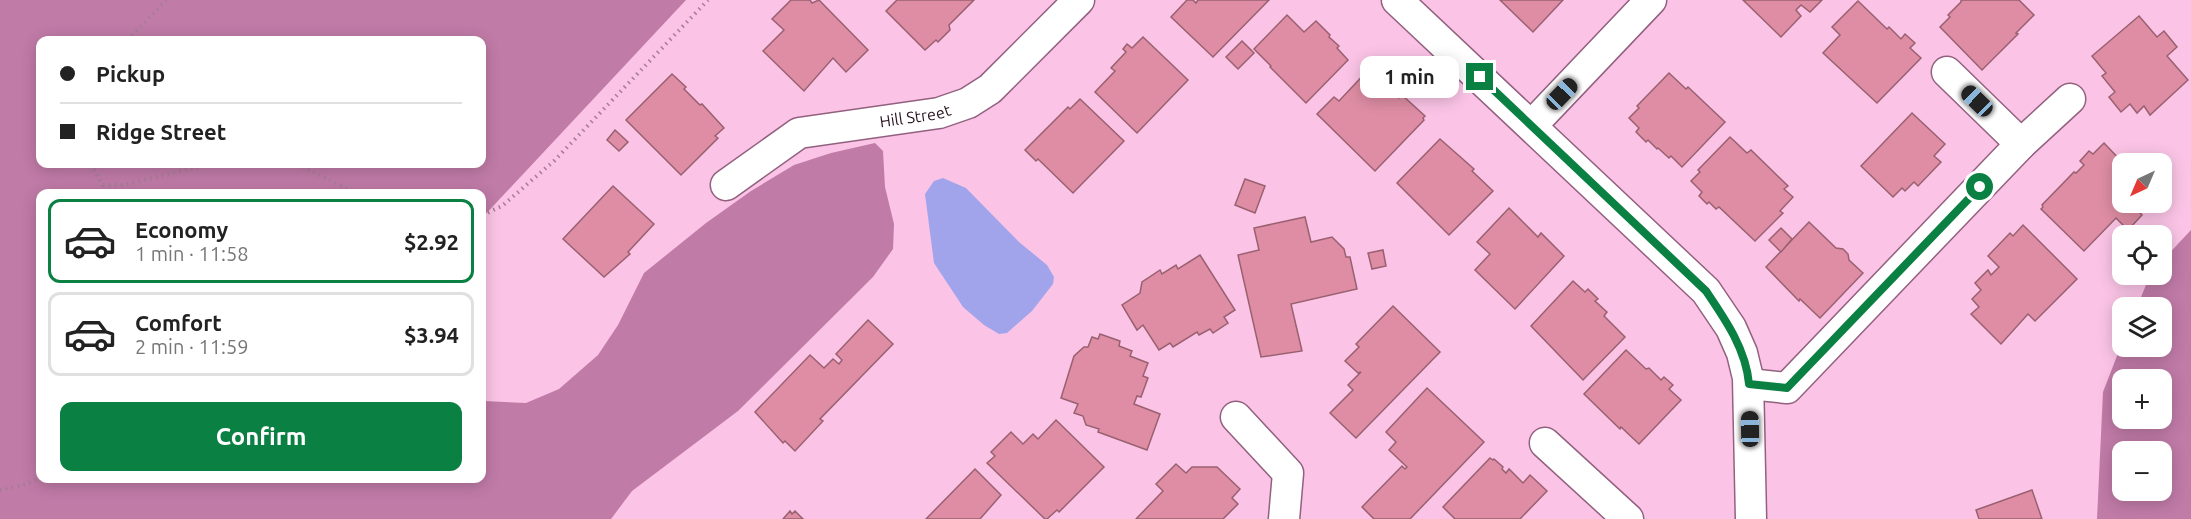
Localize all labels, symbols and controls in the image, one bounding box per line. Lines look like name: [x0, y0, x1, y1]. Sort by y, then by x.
callout: 1 min: [1360, 56, 1459, 98]
text: Pickup: [96, 61, 165, 86]
route end: [1466, 63, 1493, 90]
text: 1 min: [1384, 65, 1435, 88]
car: [1543, 75, 1581, 113]
car: [1958, 82, 1996, 120]
street label: Hill Street: [878, 100, 954, 130]
text: Ridge Street: [96, 119, 226, 144]
north arrow: [2112, 153, 2172, 213]
map controls: [2112, 153, 2172, 501]
route start: [1966, 173, 1993, 200]
icon: car: [63, 214, 117, 268]
text: Economy: [135, 217, 228, 242]
button: locate: [2112, 225, 2172, 285]
text: $2.92: [404, 229, 459, 254]
text: 1 min · 11:58: [135, 242, 249, 265]
button: layers: [2112, 297, 2172, 357]
icon: car: [63, 307, 117, 361]
text: Comfort: [135, 310, 222, 335]
text: $3.94: [404, 322, 459, 347]
text: 2 min · 11:59: [135, 335, 249, 358]
button: +: [2112, 369, 2172, 429]
button: Confirm: [60, 402, 462, 471]
car: [1741, 411, 1759, 447]
button: −: [2112, 441, 2172, 501]

